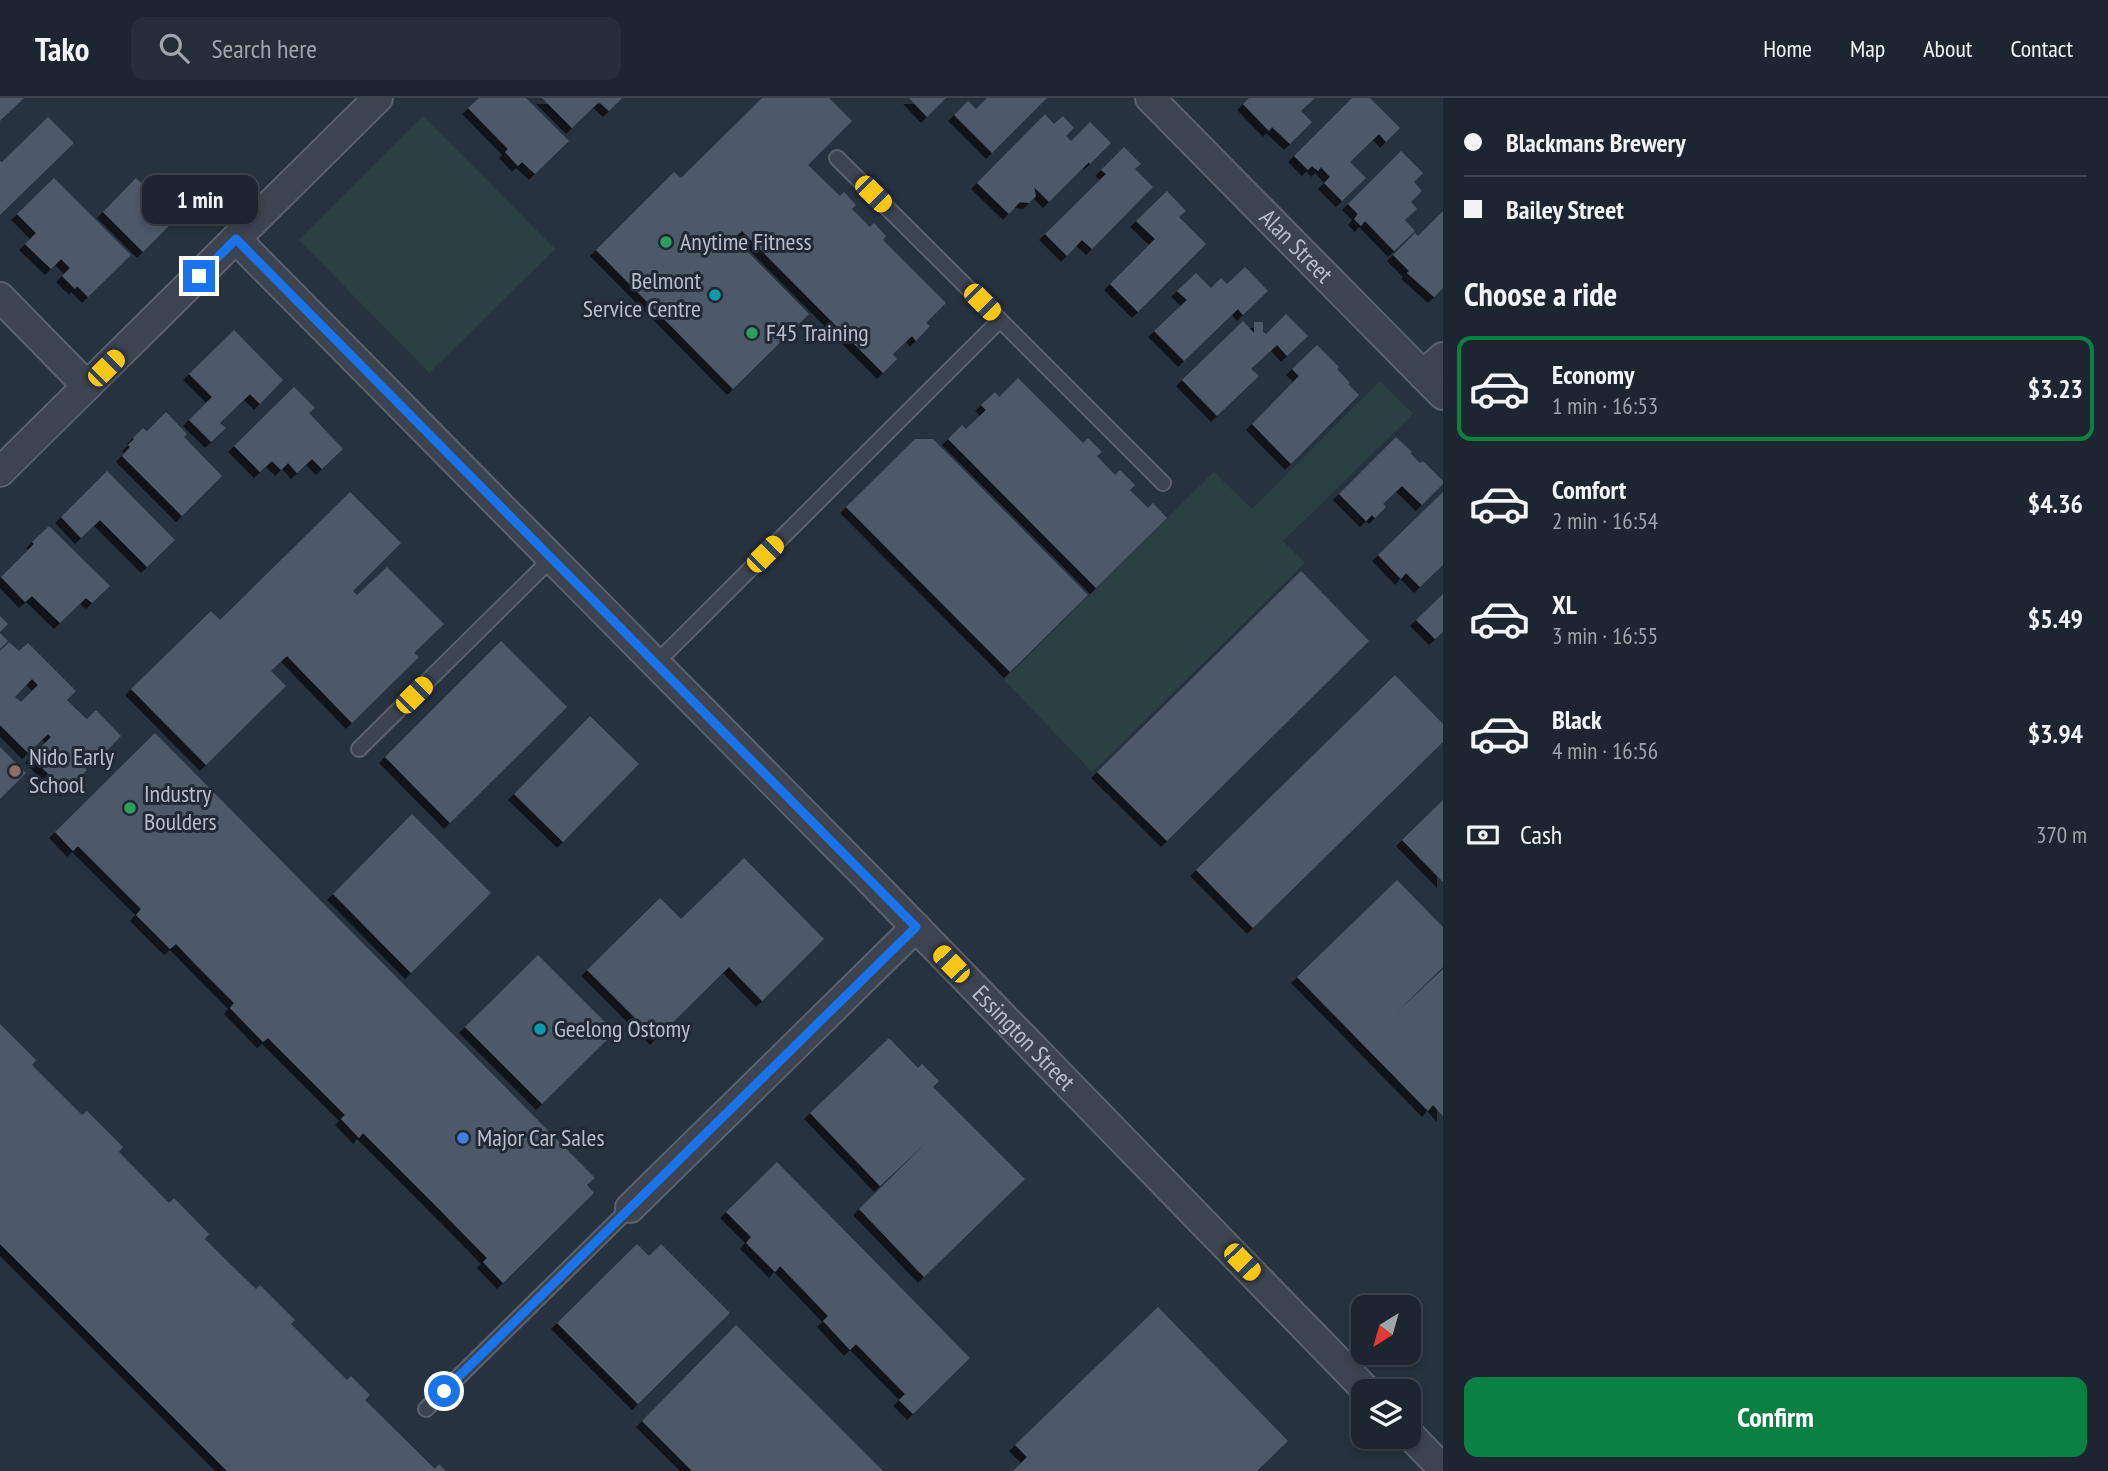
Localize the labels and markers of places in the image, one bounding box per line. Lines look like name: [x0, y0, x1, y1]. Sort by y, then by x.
place label: Anytime Fitness: [680, 226, 812, 257]
marker: Anytime Fitness: [658, 234, 674, 250]
place label: Belmont Service Centre: [583, 265, 701, 324]
marker: Belmont Service Centre: [707, 287, 723, 303]
place label: F45 Training: [766, 317, 869, 348]
marker: F45 Training: [744, 325, 760, 341]
place label: Nido Early School: [29, 741, 114, 800]
marker: Nido Early School: [7, 763, 23, 779]
place label: Industry Boulders: [144, 778, 217, 837]
marker: Industry Boulders: [122, 800, 138, 816]
place label: Geelong Ostomy: [554, 1013, 690, 1044]
marker: Geelong Ostomy: [532, 1021, 548, 1037]
place label: Major Car Sales: [477, 1122, 605, 1153]
marker: Major Car Sales: [455, 1130, 471, 1146]

